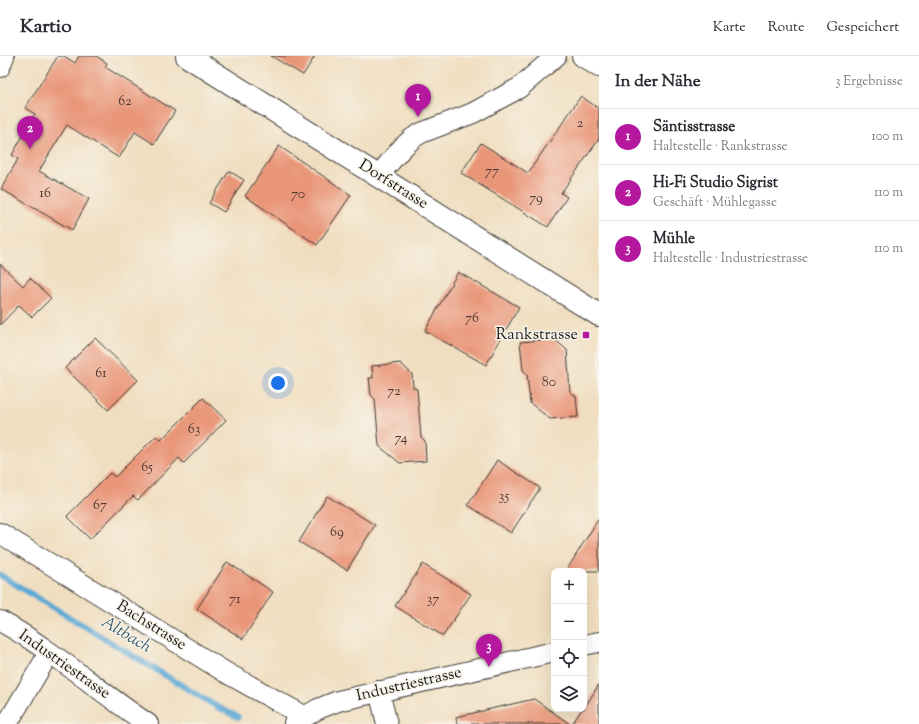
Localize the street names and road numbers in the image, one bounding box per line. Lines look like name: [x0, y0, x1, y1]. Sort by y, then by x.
street label: Dorfstrasse: [354, 155, 432, 215]
street label: Bachstrasse: [111, 595, 191, 657]
street label: Industriestrasse: [13, 625, 115, 705]
street label: Industriestrasse: [354, 662, 464, 708]

